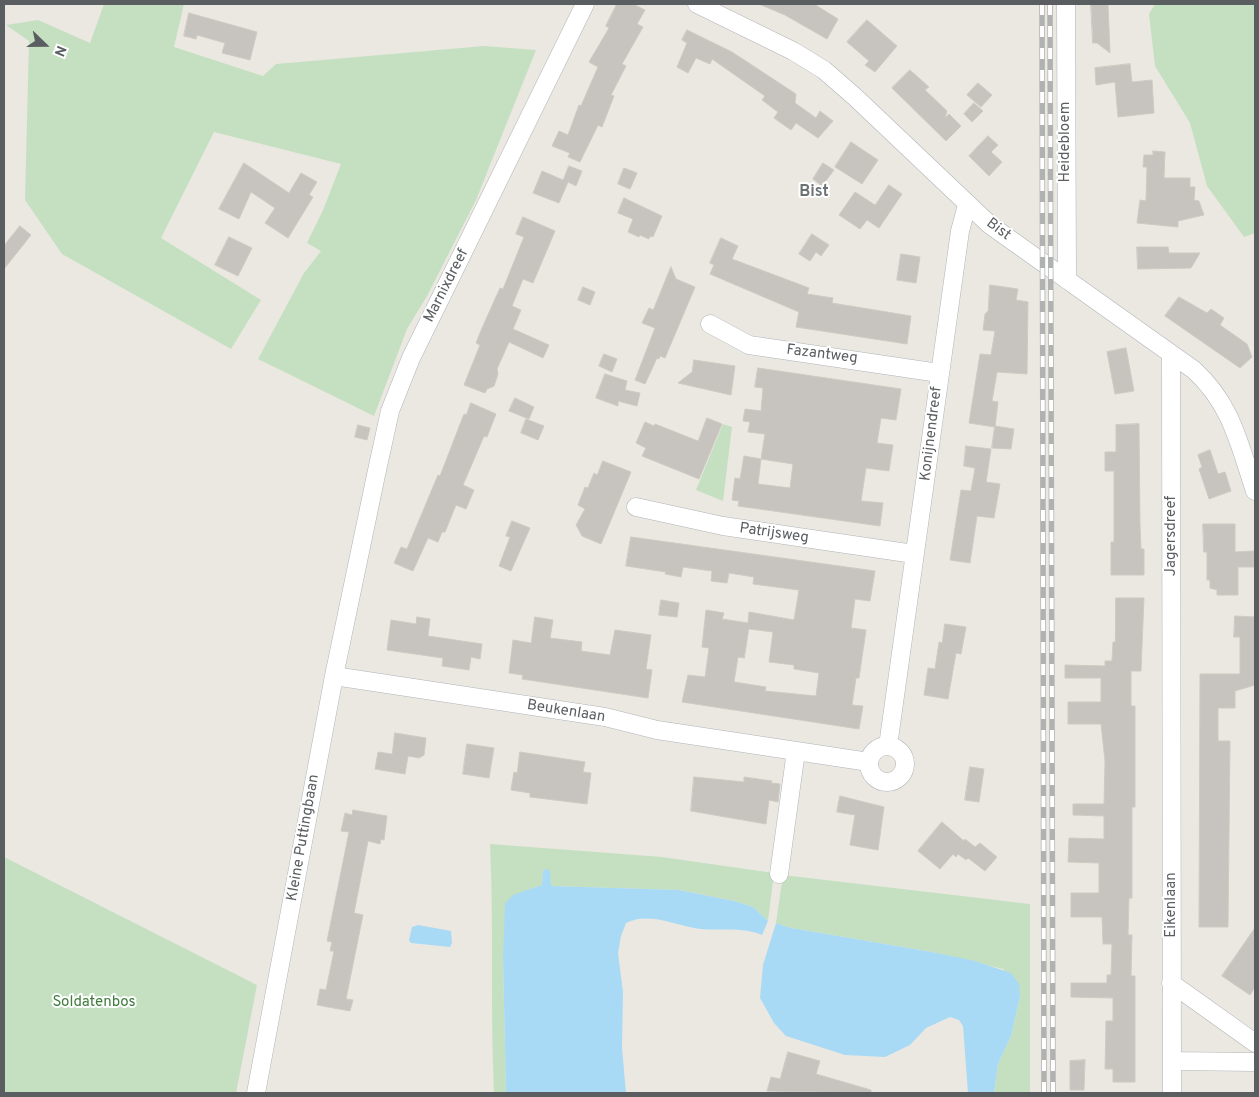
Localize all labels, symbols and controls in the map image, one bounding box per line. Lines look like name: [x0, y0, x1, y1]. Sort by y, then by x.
north arrow: [20, 20, 70, 70]
text: N: [50, 43, 69, 59]
street label: Heidebloem: [1057, 102, 1075, 182]
district label: Bist: [799, 183, 829, 203]
street label: Bist: [982, 215, 1014, 245]
street label: Marnixdreef: [421, 246, 473, 326]
street label: Fazantweg: [785, 342, 859, 368]
street label: Konijnendreef: [917, 386, 947, 482]
street label: Jagersdreef: [1163, 496, 1181, 576]
street label: Patrijsweg: [738, 520, 810, 548]
street label: Beukenlaan: [526, 697, 606, 727]
street label: Kleine Puttingbaan: [284, 773, 324, 903]
street label: Eikenlaan: [1163, 872, 1181, 938]
park label: Soldatenbos: [52, 994, 136, 1012]

